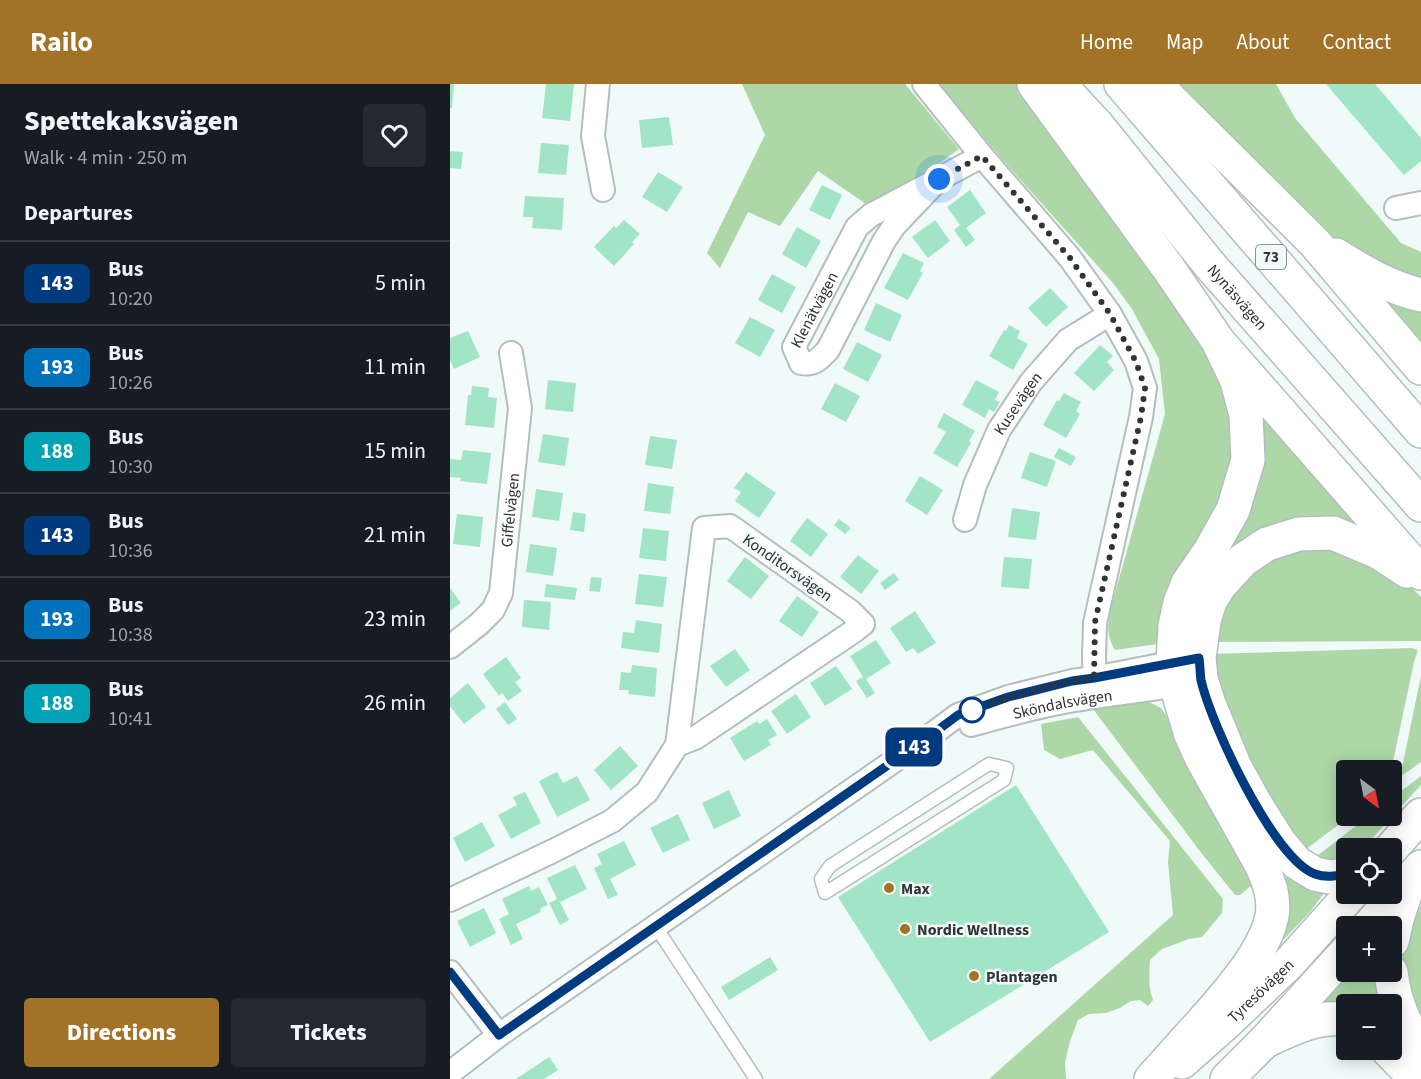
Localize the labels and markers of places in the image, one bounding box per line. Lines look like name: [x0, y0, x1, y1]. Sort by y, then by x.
unlabelled marker: [959, 697, 985, 723]
place label: Max: [901, 878, 930, 900]
marker: Max: [882, 881, 896, 895]
place label: Nordic Wellness: [917, 919, 1029, 941]
marker: Nordic Wellness: [898, 922, 912, 936]
place label: Plantagen: [986, 966, 1058, 988]
marker: Plantagen: [967, 969, 981, 983]

